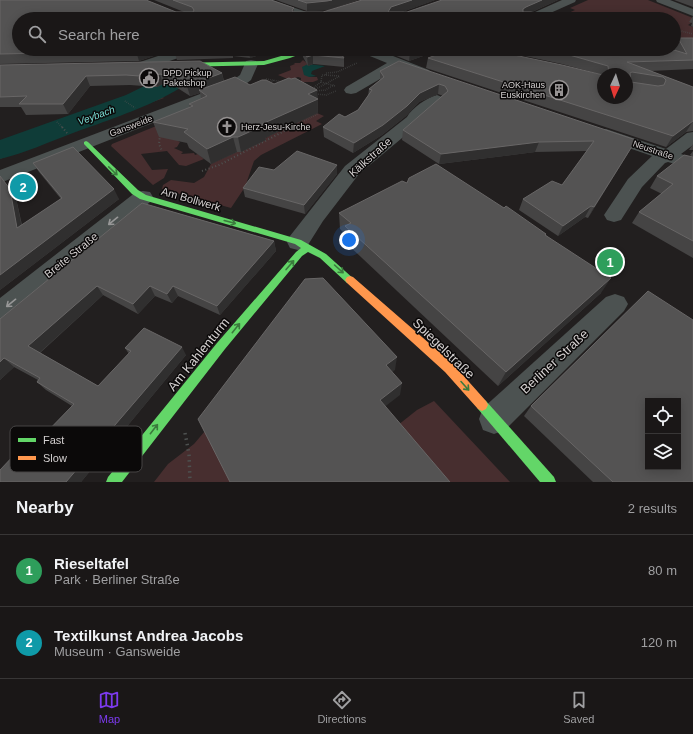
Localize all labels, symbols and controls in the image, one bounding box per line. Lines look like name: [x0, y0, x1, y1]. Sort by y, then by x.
search box: [12, 12, 681, 56]
icon: search: [26, 23, 48, 45]
text: Search here: [58, 26, 140, 43]
public building icon: DPD Pickup Paketshop: [138, 67, 160, 89]
place label: DPD Pickup Paketshop: [163, 68, 212, 88]
north arrow: [597, 68, 633, 104]
building icon: AOK-Haus Euskirchen: [548, 79, 570, 101]
place label: AOK-Haus Euskirchen: [500, 80, 545, 100]
water label: Veybach: [76, 104, 117, 127]
street label: Gansweide: [108, 113, 154, 139]
church icon: Herz-Jesu-Kirche: [216, 116, 238, 138]
place label: Herz-Jesu-Kirche: [241, 122, 311, 132]
street label: Kälkstraße: [346, 135, 394, 179]
street label: Neustraße: [632, 138, 674, 162]
one-way arrow: [108, 166, 118, 176]
pin: 2: [10, 172, 36, 202]
street label: Am Bollwerk: [160, 185, 223, 213]
one-way arrow: [107, 217, 118, 226]
one-way arrow: [223, 219, 236, 226]
street label: Breite Straße: [42, 230, 100, 280]
your location: [339, 230, 359, 250]
pin: 1: [597, 247, 623, 277]
one-way arrow: [285, 260, 294, 270]
one-way arrow: [334, 264, 344, 273]
one-way arrow: [6, 299, 17, 307]
street label: Am Kahlenturm: [164, 315, 232, 394]
street label: Spiegelstraße: [410, 315, 478, 382]
one-way arrow: [231, 323, 240, 334]
street label: Berliner Straße: [517, 326, 591, 397]
one-way arrow: [460, 381, 469, 391]
map controls: [645, 398, 681, 470]
button: locate: [645, 398, 681, 434]
one-way arrow: [150, 424, 158, 435]
legend: [10, 426, 142, 472]
text: Fast: [43, 434, 64, 446]
button: layers: [645, 434, 681, 470]
text: Slow: [43, 452, 67, 464]
text: Nearby: [16, 498, 74, 517]
text: 2 results: [628, 501, 677, 516]
text: Rieseltafel: [54, 555, 129, 572]
text: 1: [25, 563, 33, 578]
text: 80 m: [648, 563, 677, 578]
text: Park · Berliner Straße: [54, 572, 180, 587]
text: Textilkunst Andrea Jacobs: [54, 627, 243, 644]
text: 2: [25, 635, 33, 650]
text: 120 m: [641, 635, 677, 650]
text: Museum · Gansweide: [54, 644, 180, 659]
tab: Map: [98, 689, 120, 725]
tab: Directions: [317, 689, 366, 725]
tab: Saved: [563, 689, 594, 725]

